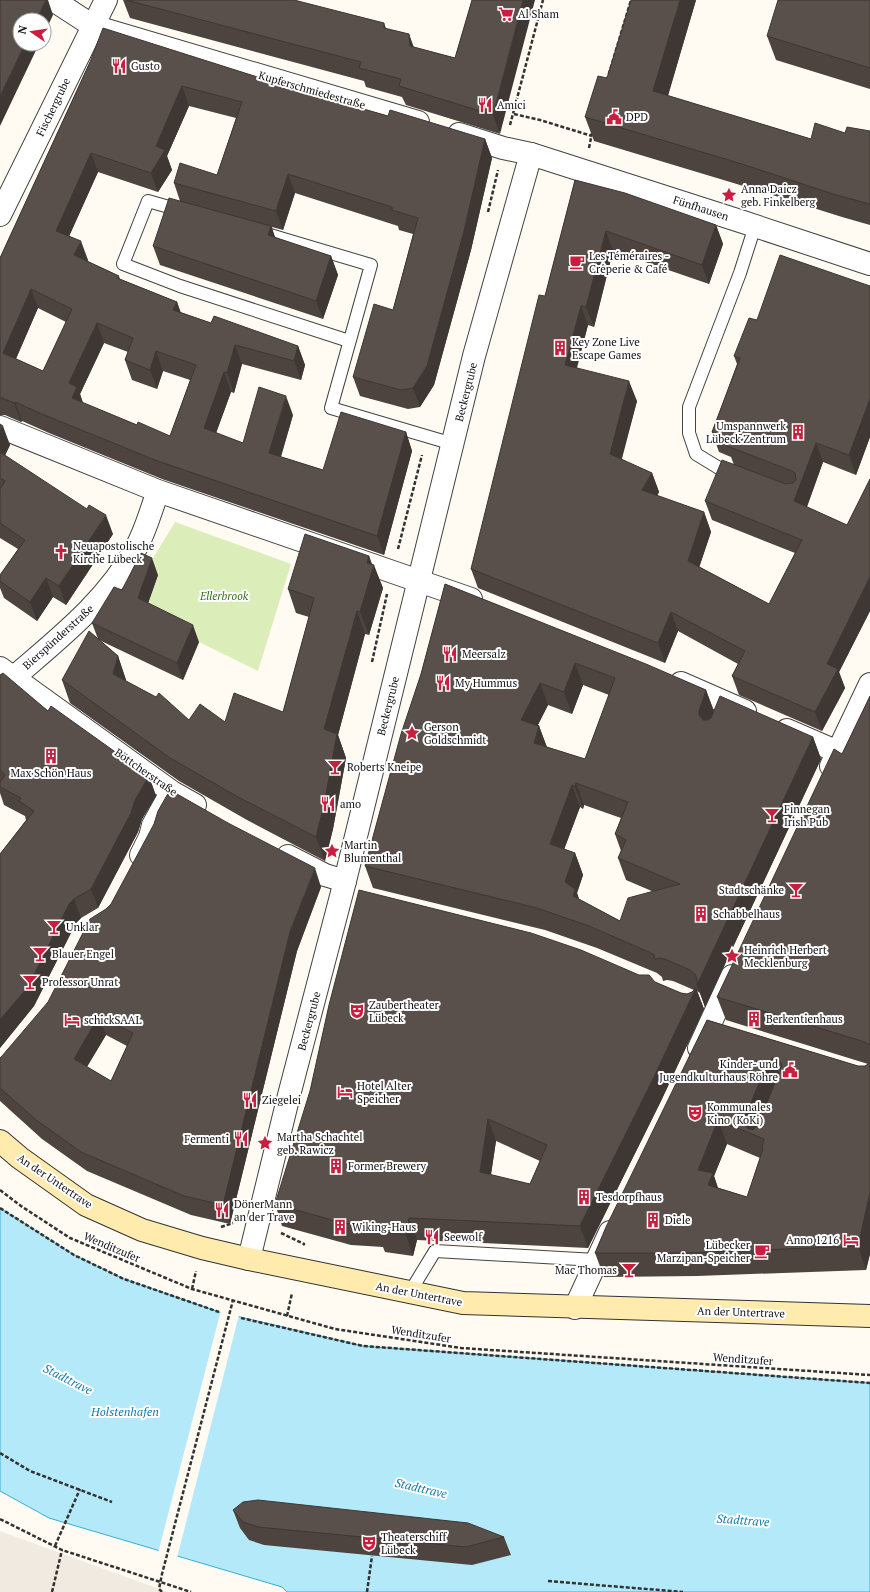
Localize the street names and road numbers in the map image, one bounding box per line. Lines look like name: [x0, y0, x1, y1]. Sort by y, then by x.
street label: Kupferschmiedestraße: [257, 68, 367, 112]
street label: Fischergrube: [33, 75, 73, 138]
street label: Fünfhausen: [671, 192, 731, 224]
street label: Beckergrube: [452, 360, 480, 423]
street label: Bierspünderstraße: [20, 601, 97, 673]
street label: Beckergrube: [374, 674, 402, 737]
street label: Böttcherstraße: [112, 745, 180, 799]
street label: Beckergrube: [294, 989, 324, 1052]
street label: An der Untertrave: [15, 1151, 96, 1212]
street label: Wenditzufer: [82, 1229, 143, 1265]
street label: An der Untertrave: [375, 1279, 464, 1309]
street label: An der Untertrave: [697, 1303, 786, 1321]
street label: Wenditzufer: [390, 1322, 453, 1346]
street label: Wenditzufer: [713, 1350, 774, 1368]

